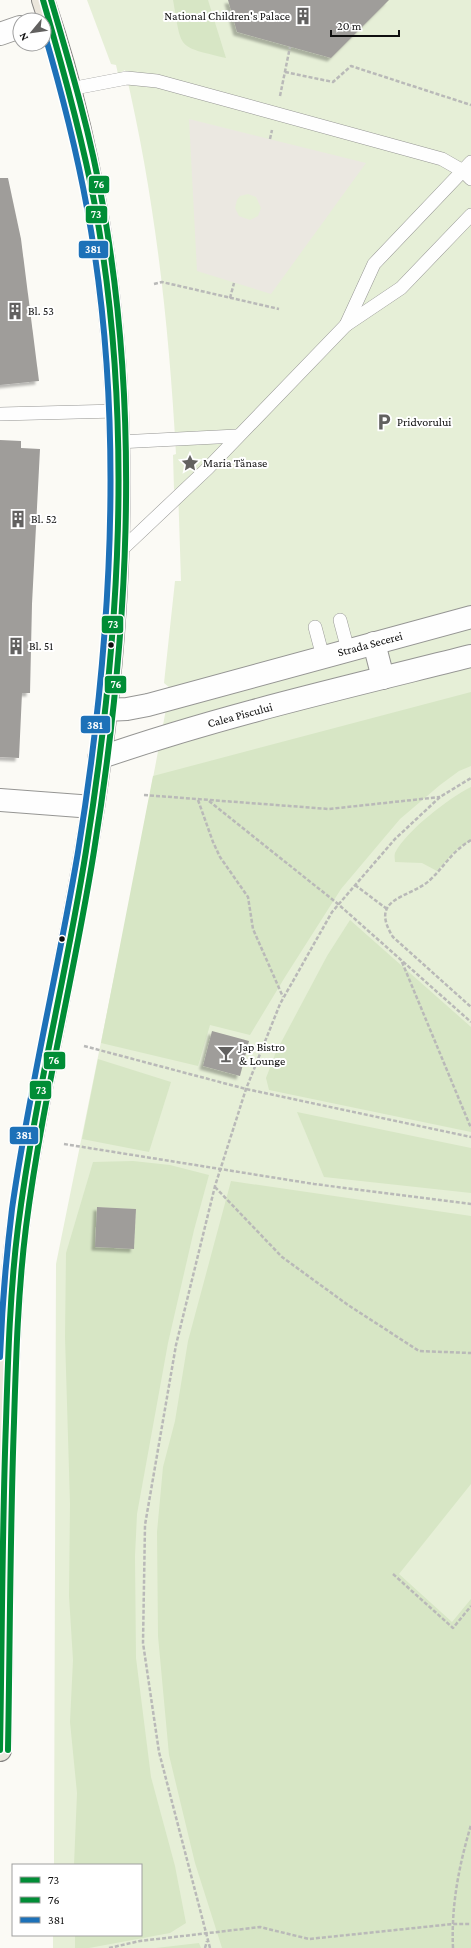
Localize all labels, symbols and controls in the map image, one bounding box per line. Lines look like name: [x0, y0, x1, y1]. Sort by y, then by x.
building icon: National Children's Palace: [293, 6, 313, 26]
place label: National Children's Palace: [164, 9, 290, 23]
north arrow: [12, 12, 52, 52]
scale bar: [331, 12, 399, 38]
text: 20 m: [337, 19, 362, 33]
text: N: [16, 30, 30, 43]
line badge: 76: [88, 175, 110, 194]
text: 76: [93, 178, 105, 190]
line badge: 73: [85, 205, 108, 224]
text: 73: [91, 208, 101, 220]
line badge: 381: [78, 240, 109, 259]
text: 381: [85, 243, 101, 255]
building icon: Bl. 53: [5, 301, 25, 321]
place label: Bl. 53: [28, 304, 54, 318]
parking icon: Pridvorului: [374, 412, 394, 432]
place label: Pridvorului: [397, 415, 451, 429]
place icon: Maria Tănase: [180, 453, 200, 473]
place label: Maria Tănase: [203, 456, 267, 470]
building icon: Bl. 52: [8, 509, 28, 529]
place label: Bl. 52: [31, 512, 57, 526]
line badge: 73: [101, 615, 124, 634]
text: 73: [108, 618, 118, 630]
street label: Strada Secerei: [336, 629, 404, 659]
building icon: Bl. 51: [6, 636, 26, 656]
place label: Bl. 51: [29, 639, 53, 653]
unlabelled marker: [106, 640, 116, 650]
line badge: 76: [104, 675, 127, 694]
text: 76: [110, 678, 122, 690]
street label: Calea Piscului: [206, 700, 274, 730]
line badge: 381: [80, 715, 111, 734]
text: 381: [87, 719, 103, 731]
unlabelled marker: [57, 934, 67, 944]
place label: Jap Bistro & Lounge: [238, 1040, 285, 1068]
bar icon: Jap Bistro & Lounge: [216, 1044, 236, 1064]
line badge: 76: [43, 1051, 66, 1070]
text: 76: [48, 1054, 60, 1066]
line badge: 73: [29, 1080, 52, 1100]
text: 73: [36, 1084, 46, 1096]
line badge: 381: [9, 1126, 39, 1145]
text: 381: [16, 1129, 32, 1141]
legend: [12, 1864, 142, 1936]
text: 73: [48, 1873, 59, 1887]
text: 76: [48, 1893, 60, 1907]
text: 381: [48, 1913, 64, 1927]

